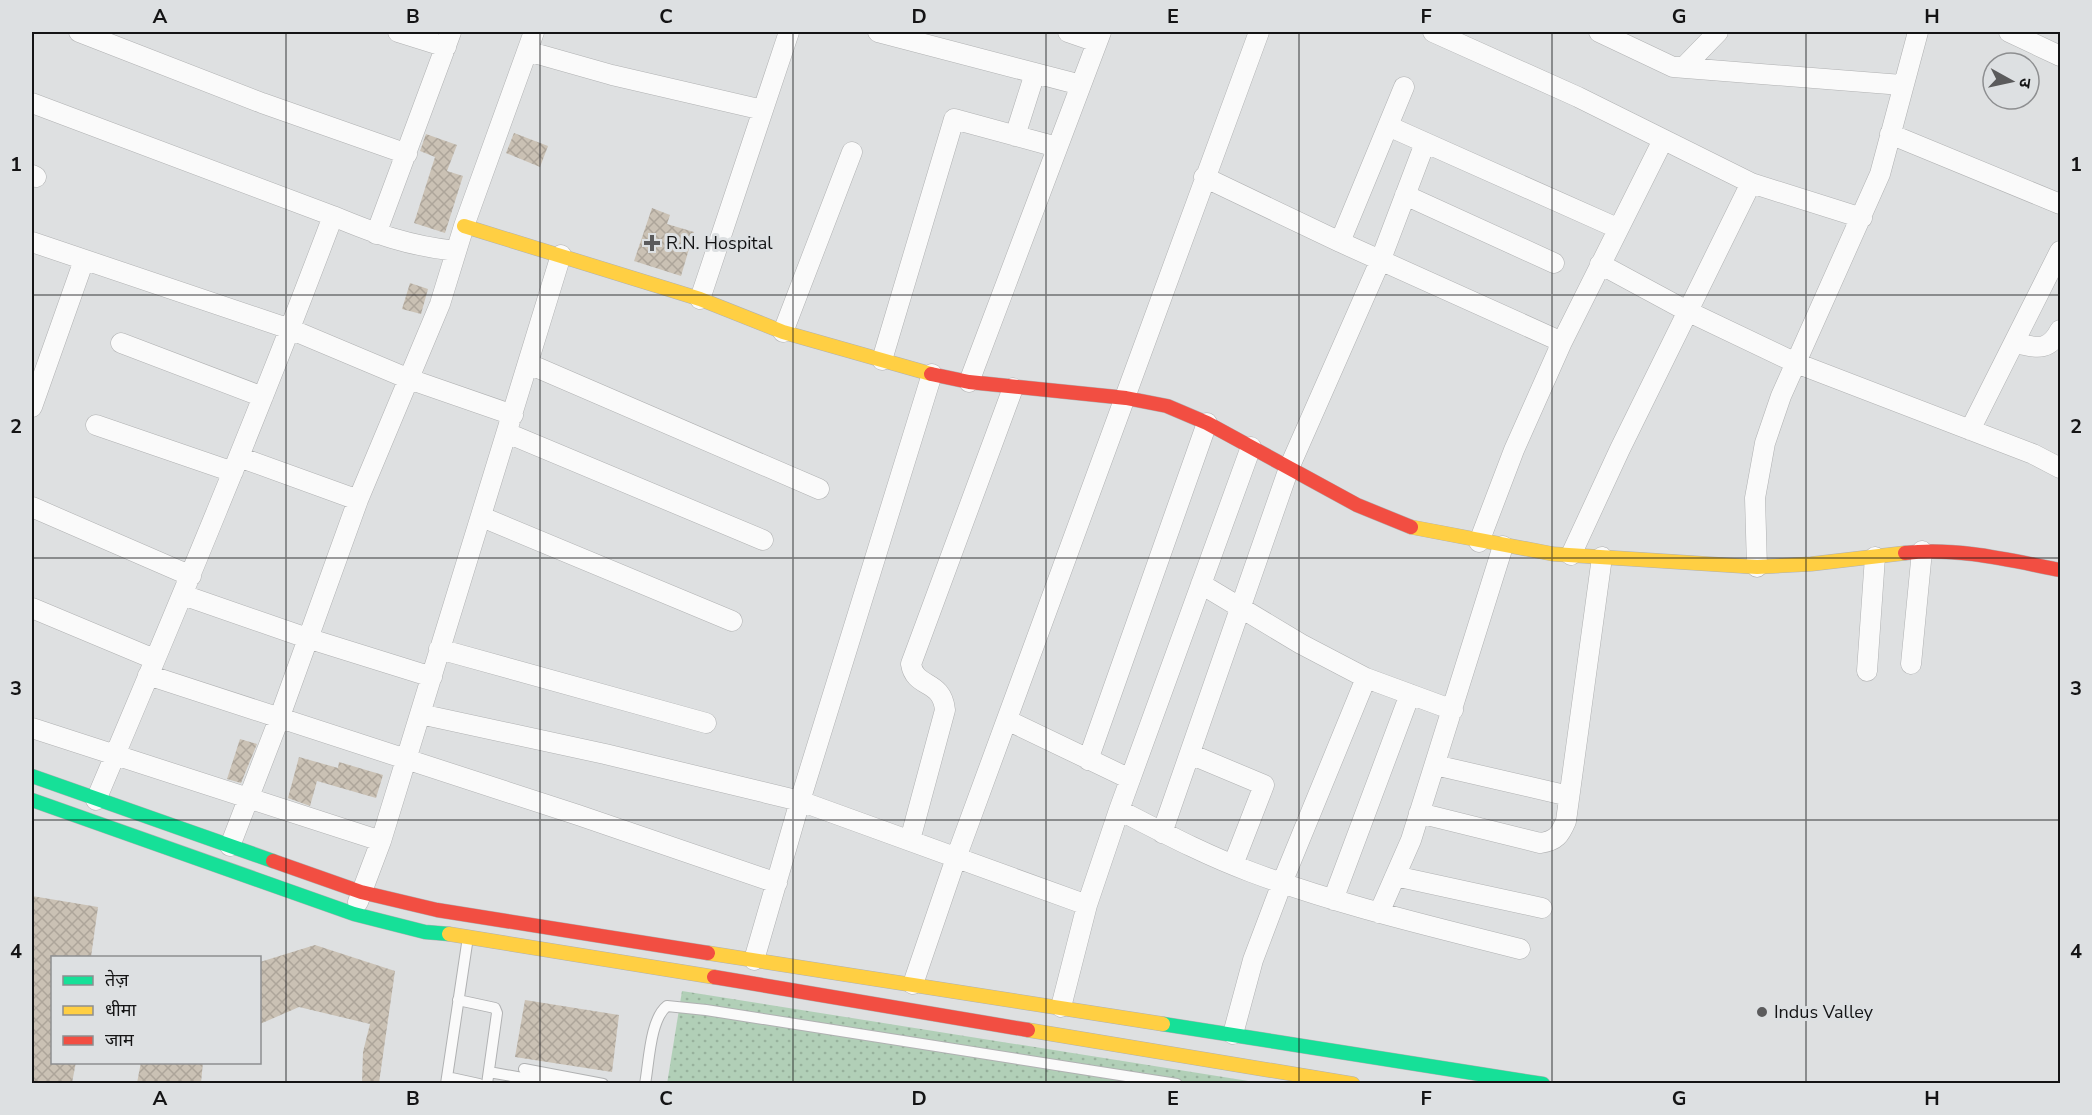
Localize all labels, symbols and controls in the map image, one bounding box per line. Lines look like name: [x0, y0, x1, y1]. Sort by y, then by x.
text: A: [153, 3, 168, 30]
text: B: [406, 3, 420, 30]
text: C: [659, 3, 673, 30]
text: D: [911, 3, 927, 30]
text: E: [1167, 3, 1179, 30]
text: F: [1420, 3, 1432, 30]
text: G: [1672, 3, 1686, 30]
text: H: [1924, 3, 1940, 30]
north arrow: [1981, 51, 2041, 111]
text: उ: [2013, 77, 2036, 90]
text: 1: [10, 151, 22, 178]
text: 1: [2070, 151, 2082, 178]
place label: R.N. Hospital: [666, 231, 773, 255]
marker: R.N. Hospital: [643, 234, 661, 252]
text: 2: [10, 413, 22, 440]
text: 2: [2070, 413, 2082, 440]
text: 3: [10, 675, 22, 702]
text: 3: [2070, 675, 2082, 702]
text: 4: [10, 938, 22, 965]
text: 4: [2070, 938, 2082, 965]
legend: [51, 956, 261, 1064]
text: तेज़: [105, 968, 129, 992]
text: धीमा: [105, 998, 136, 1022]
place label: Indus Valley: [1774, 1000, 1874, 1024]
marker: Indus Valley: [1755, 1005, 1769, 1019]
text: जाम: [105, 1028, 135, 1052]
text: A: [153, 1085, 168, 1112]
text: B: [406, 1085, 420, 1112]
text: C: [659, 1085, 673, 1112]
text: D: [911, 1085, 927, 1112]
text: E: [1167, 1085, 1179, 1112]
text: F: [1420, 1085, 1432, 1112]
text: G: [1672, 1085, 1686, 1112]
text: H: [1924, 1085, 1940, 1112]

